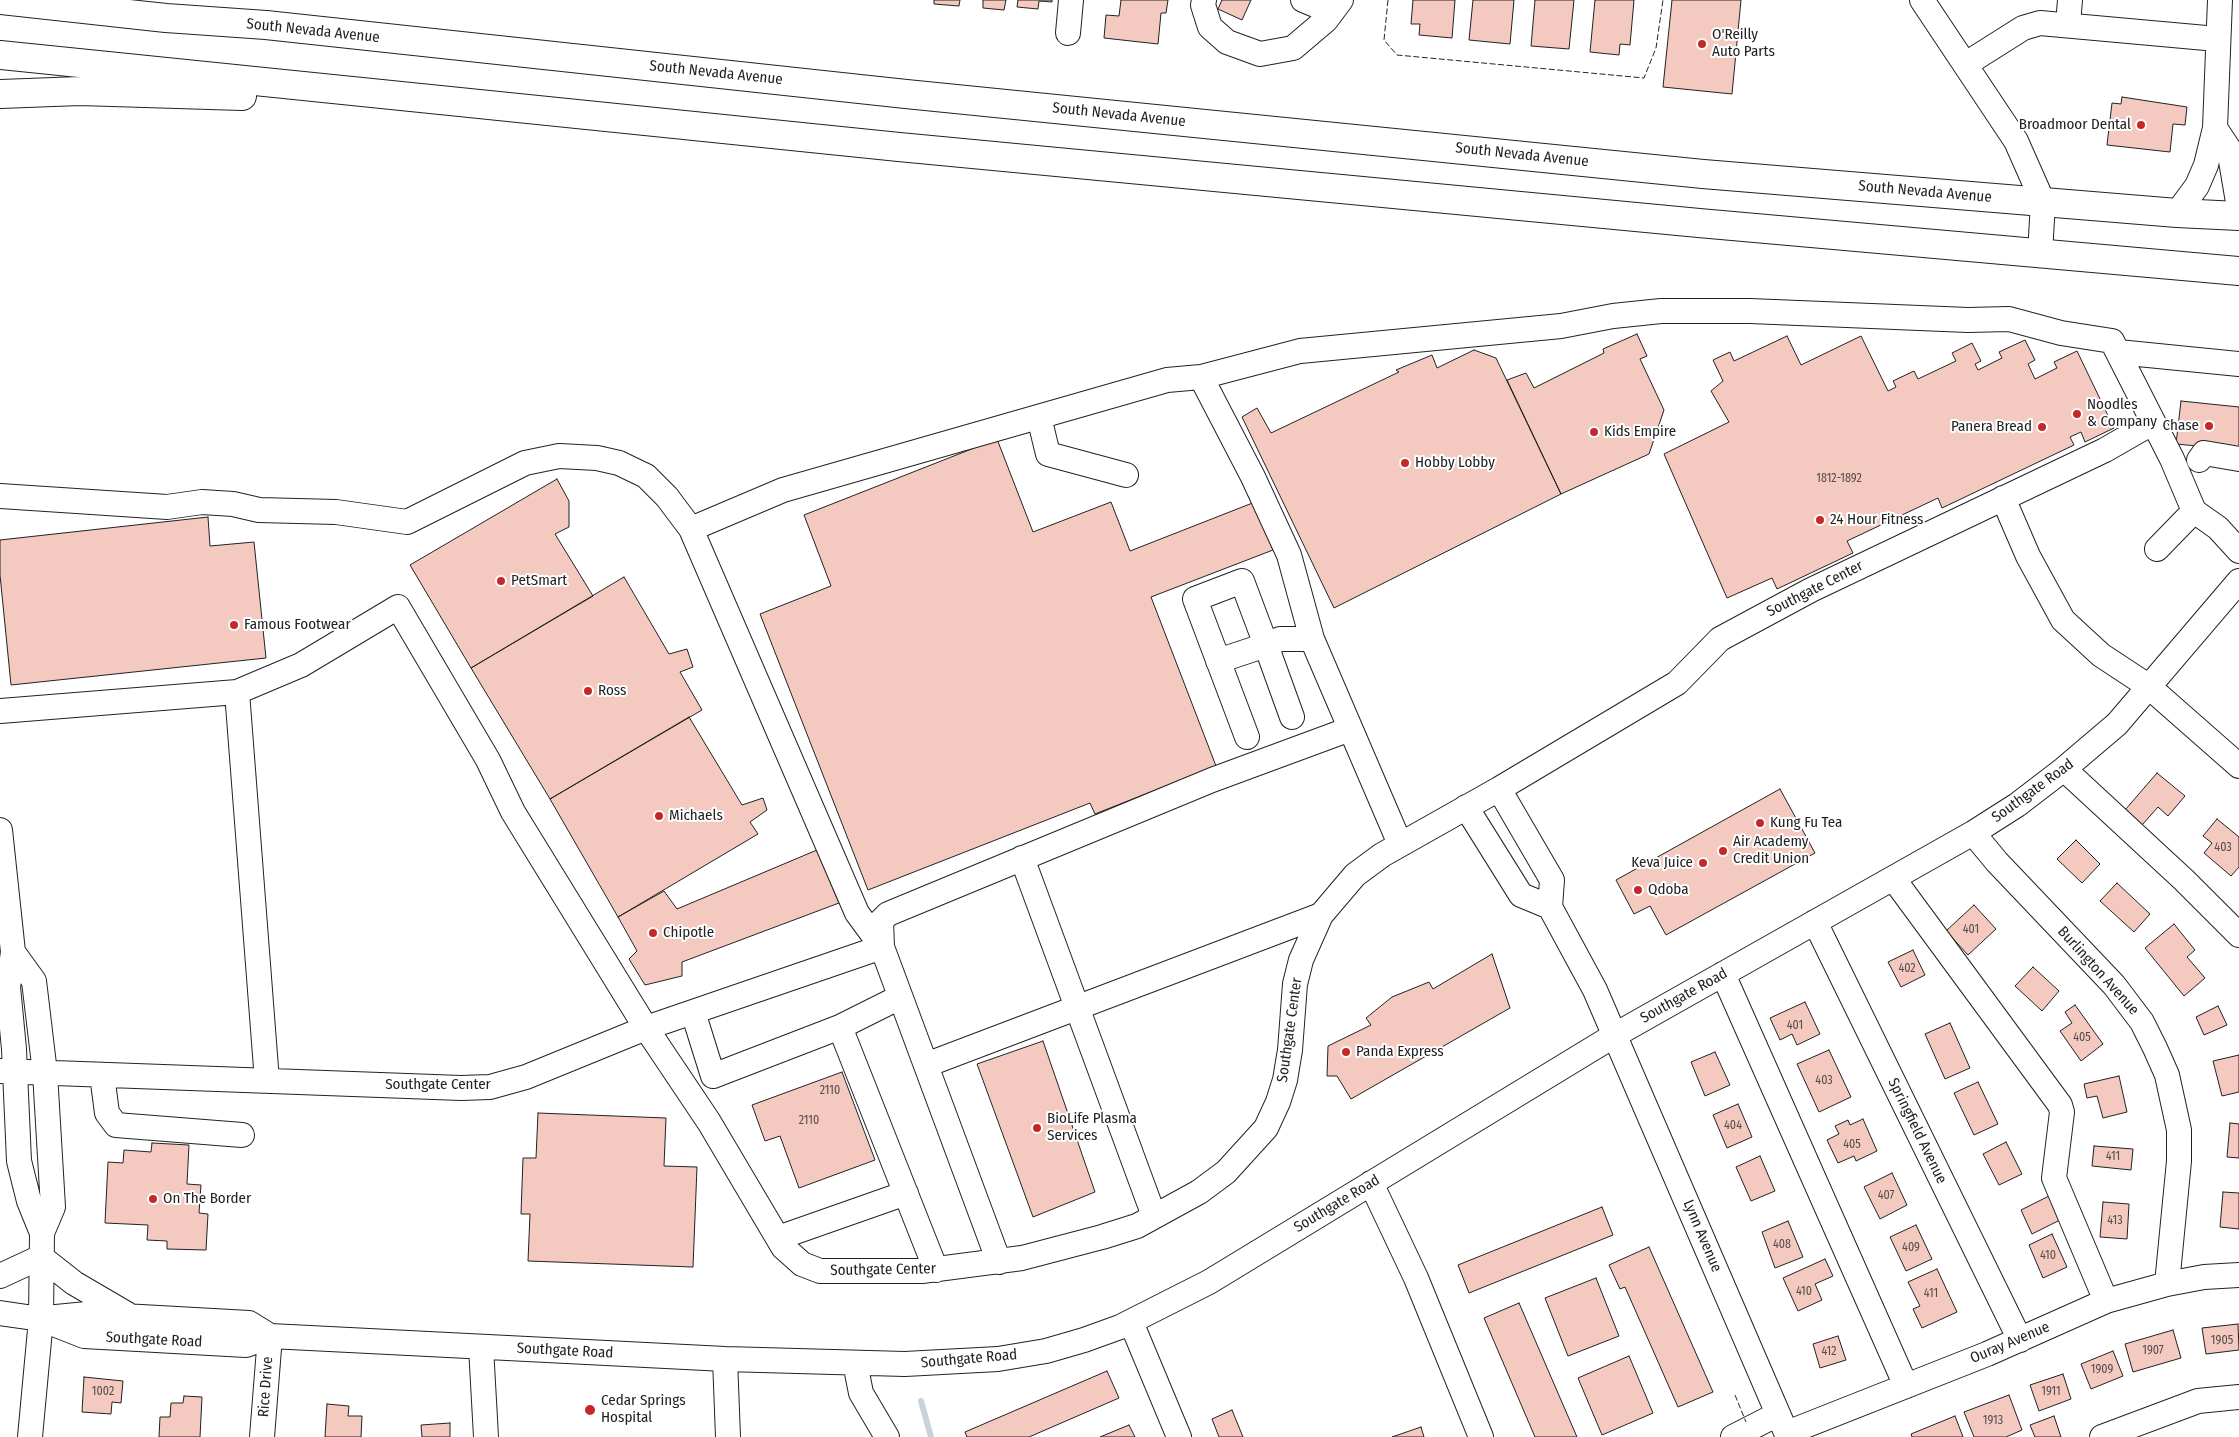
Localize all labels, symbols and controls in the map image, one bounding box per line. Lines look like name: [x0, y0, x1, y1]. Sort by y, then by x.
street label: South Nevada Avenue: [246, 15, 380, 47]
place label: O'Reilly Auto Parts: [1712, 26, 1775, 61]
marker: O'Reilly Auto Parts: [1696, 38, 1708, 50]
street label: South Nevada Avenue: [649, 57, 783, 89]
street label: South Nevada Avenue: [1052, 99, 1186, 131]
place label: Broadmoor Dental: [2019, 116, 2131, 134]
marker: Broadmoor Dental: [2135, 119, 2147, 131]
street label: South Nevada Avenue: [1455, 139, 1589, 171]
street label: South Nevada Avenue: [1858, 177, 1992, 207]
place label: Noodles & Company: [2087, 396, 2157, 431]
marker: Noodles & Company: [2071, 408, 2083, 420]
place label: Chase: [2163, 417, 2199, 435]
place label: Panera Bread: [1951, 418, 2032, 436]
marker: Chase: [2203, 420, 2215, 432]
marker: Panera Bread: [2036, 421, 2048, 433]
place label: Kids Empire: [1604, 423, 1676, 441]
marker: Kids Empire: [1588, 426, 1600, 438]
place label: Hobby Lobby: [1415, 454, 1495, 472]
marker: Hobby Lobby: [1399, 457, 1411, 469]
house number: 1812-1892: [1816, 472, 1862, 486]
place label: 24 Hour Fitness: [1830, 511, 1923, 529]
marker: 24 Hour Fitness: [1814, 514, 1826, 526]
street label: Southgate Center: [1764, 557, 1866, 621]
place label: PetSmart: [511, 572, 567, 590]
marker: PetSmart: [495, 575, 507, 587]
place label: Famous Footwear: [244, 616, 351, 634]
marker: Famous Footwear: [228, 619, 240, 631]
place label: Ross: [598, 682, 626, 700]
marker: Ross: [582, 685, 594, 697]
street label: Southgate Road: [1989, 755, 2077, 827]
place label: Michaels: [669, 807, 723, 825]
marker: Michaels: [653, 810, 665, 822]
place label: Kung Fu Tea: [1770, 814, 1842, 832]
marker: Kung Fu Tea: [1754, 817, 1766, 829]
place label: Air Academy Credit Union: [1733, 833, 1809, 868]
house number: 403: [2214, 841, 2232, 855]
marker: Air Academy Credit Union: [1717, 845, 1729, 857]
place label: Keva Juice: [1631, 854, 1693, 872]
marker: Keva Juice: [1697, 857, 1709, 869]
place label: Qdoba: [1648, 881, 1689, 899]
marker: Qdoba: [1632, 884, 1644, 896]
house number: 401: [1963, 923, 1979, 937]
street label: Burlington Avenue: [2053, 923, 2143, 1019]
place label: Chipotle: [663, 924, 714, 942]
marker: Chipotle: [647, 927, 659, 939]
house number: 402: [1898, 962, 1916, 976]
street label: Southgate Road: [1637, 965, 1731, 1027]
street label: Southgate Center: [1274, 976, 1306, 1084]
house number: 401: [1787, 1019, 1803, 1033]
house number: 405: [2073, 1031, 2091, 1045]
place label: Panda Express: [1356, 1043, 1444, 1061]
marker: Panda Express: [1340, 1046, 1352, 1058]
house number: 403: [1815, 1074, 1833, 1088]
street label: Springfield Avenue: [1884, 1075, 1950, 1187]
street label: Southgate Center: [385, 1076, 491, 1094]
house number: 2110: [820, 1084, 840, 1098]
place label: BioLife Plasma Services: [1047, 1110, 1137, 1145]
house number: 2110: [799, 1114, 819, 1128]
house number: 404: [1724, 1119, 1742, 1133]
marker: BioLife Plasma Services: [1031, 1122, 1043, 1134]
house number: 405: [1843, 1138, 1861, 1152]
house number: 411: [2106, 1150, 2120, 1164]
street label: Southgate Road: [1291, 1171, 1383, 1237]
house number: 407: [1878, 1189, 1894, 1203]
place label: On The Border: [163, 1190, 251, 1208]
marker: On The Border: [147, 1193, 159, 1205]
street label: Lynn Avenue: [1679, 1197, 1725, 1275]
house number: 413: [2107, 1214, 2123, 1228]
house number: 408: [1773, 1238, 1791, 1252]
house number: 409: [1902, 1241, 1920, 1255]
house number: 410: [2040, 1249, 2056, 1263]
street label: Southgate Center: [830, 1260, 936, 1280]
house number: 410: [1796, 1285, 1812, 1299]
house number: 411: [1924, 1287, 1938, 1301]
street label: Ouray Avenue: [1968, 1318, 2052, 1368]
street label: Southgate Road: [105, 1328, 203, 1352]
house number: 1905: [2211, 1334, 2233, 1348]
street label: Southgate Road: [516, 1339, 614, 1363]
house number: 1907: [2142, 1344, 2164, 1358]
house number: 412: [1821, 1345, 1837, 1359]
street label: Southgate Road: [920, 1346, 1018, 1372]
street label: Rice Drive: [255, 1356, 277, 1418]
house number: 1909: [2091, 1363, 2113, 1377]
house number: 1002: [92, 1385, 114, 1399]
house number: 1911: [2041, 1385, 2061, 1399]
place label: Cedar Springs Hospital: [601, 1392, 686, 1427]
marker: Cedar Springs Hospital: [583, 1403, 597, 1417]
house number: 1913: [1983, 1414, 2003, 1428]

